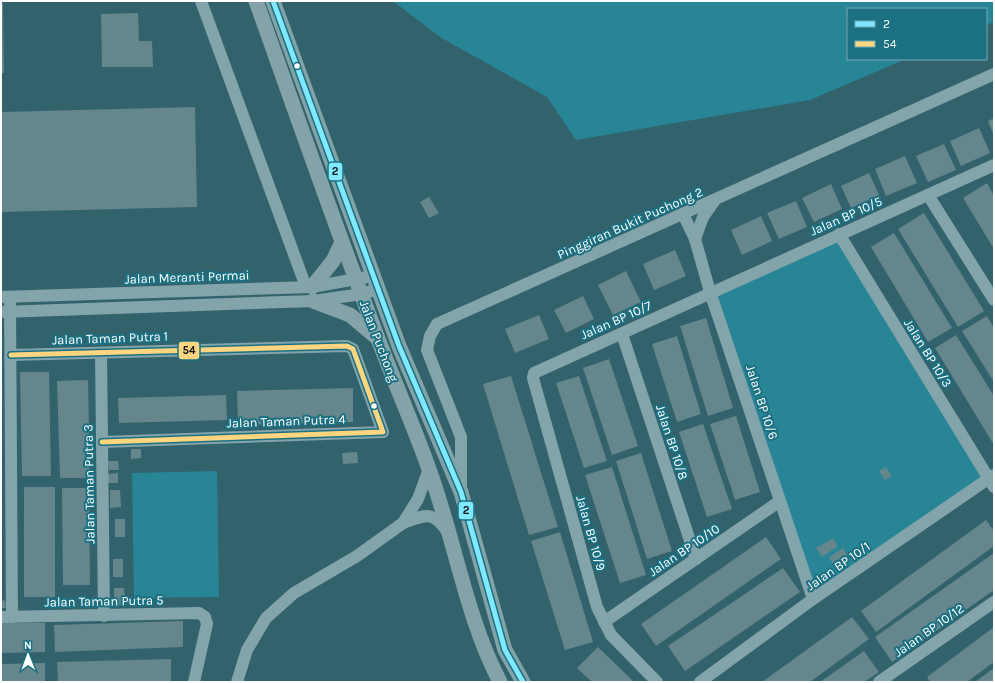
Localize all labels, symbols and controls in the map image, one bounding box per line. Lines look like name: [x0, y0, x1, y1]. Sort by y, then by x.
legend: [847, 8, 987, 60]
text: 2: [883, 17, 890, 31]
text: 54: [883, 37, 897, 51]
unlabelled marker: [292, 61, 302, 71]
line badge: 2: [328, 162, 343, 181]
text: 2: [332, 165, 339, 178]
street label: Pinggiran Bukit Puchong 2: [555, 184, 705, 262]
street label: Jalan BP 10/5: [808, 193, 884, 239]
street label: Jalan Meranti Permai: [124, 267, 250, 287]
street label: Jalan Puchong: [357, 298, 402, 384]
street label: Jalan BP 10/7: [578, 298, 654, 342]
street label: Jalan BP 10/3: [901, 316, 955, 390]
street label: Jalan Taman Putra 1: [52, 328, 168, 348]
line badge: 54: [178, 341, 200, 360]
text: 54: [183, 344, 196, 357]
street label: Jalan BP 10/6: [743, 363, 781, 441]
unlabelled marker: [369, 401, 379, 411]
street label: Jalan BP 10/8: [653, 403, 691, 481]
street label: Jalan Taman Putra 4: [226, 411, 346, 431]
street label: Jalan Taman Putra 3: [80, 424, 98, 544]
street label: Jalan BP 10/9: [573, 494, 609, 572]
line badge: 2: [458, 501, 474, 520]
text: 2: [463, 504, 470, 517]
street label: Jalan BP 10/10: [646, 521, 722, 579]
street label: Jalan BP 10/1: [803, 539, 873, 593]
street label: Jalan Taman Putra 5: [44, 592, 164, 610]
street label: Jalan BP 10/12: [891, 600, 967, 660]
north arrow: [8, 635, 48, 675]
text: N: [24, 639, 32, 652]

